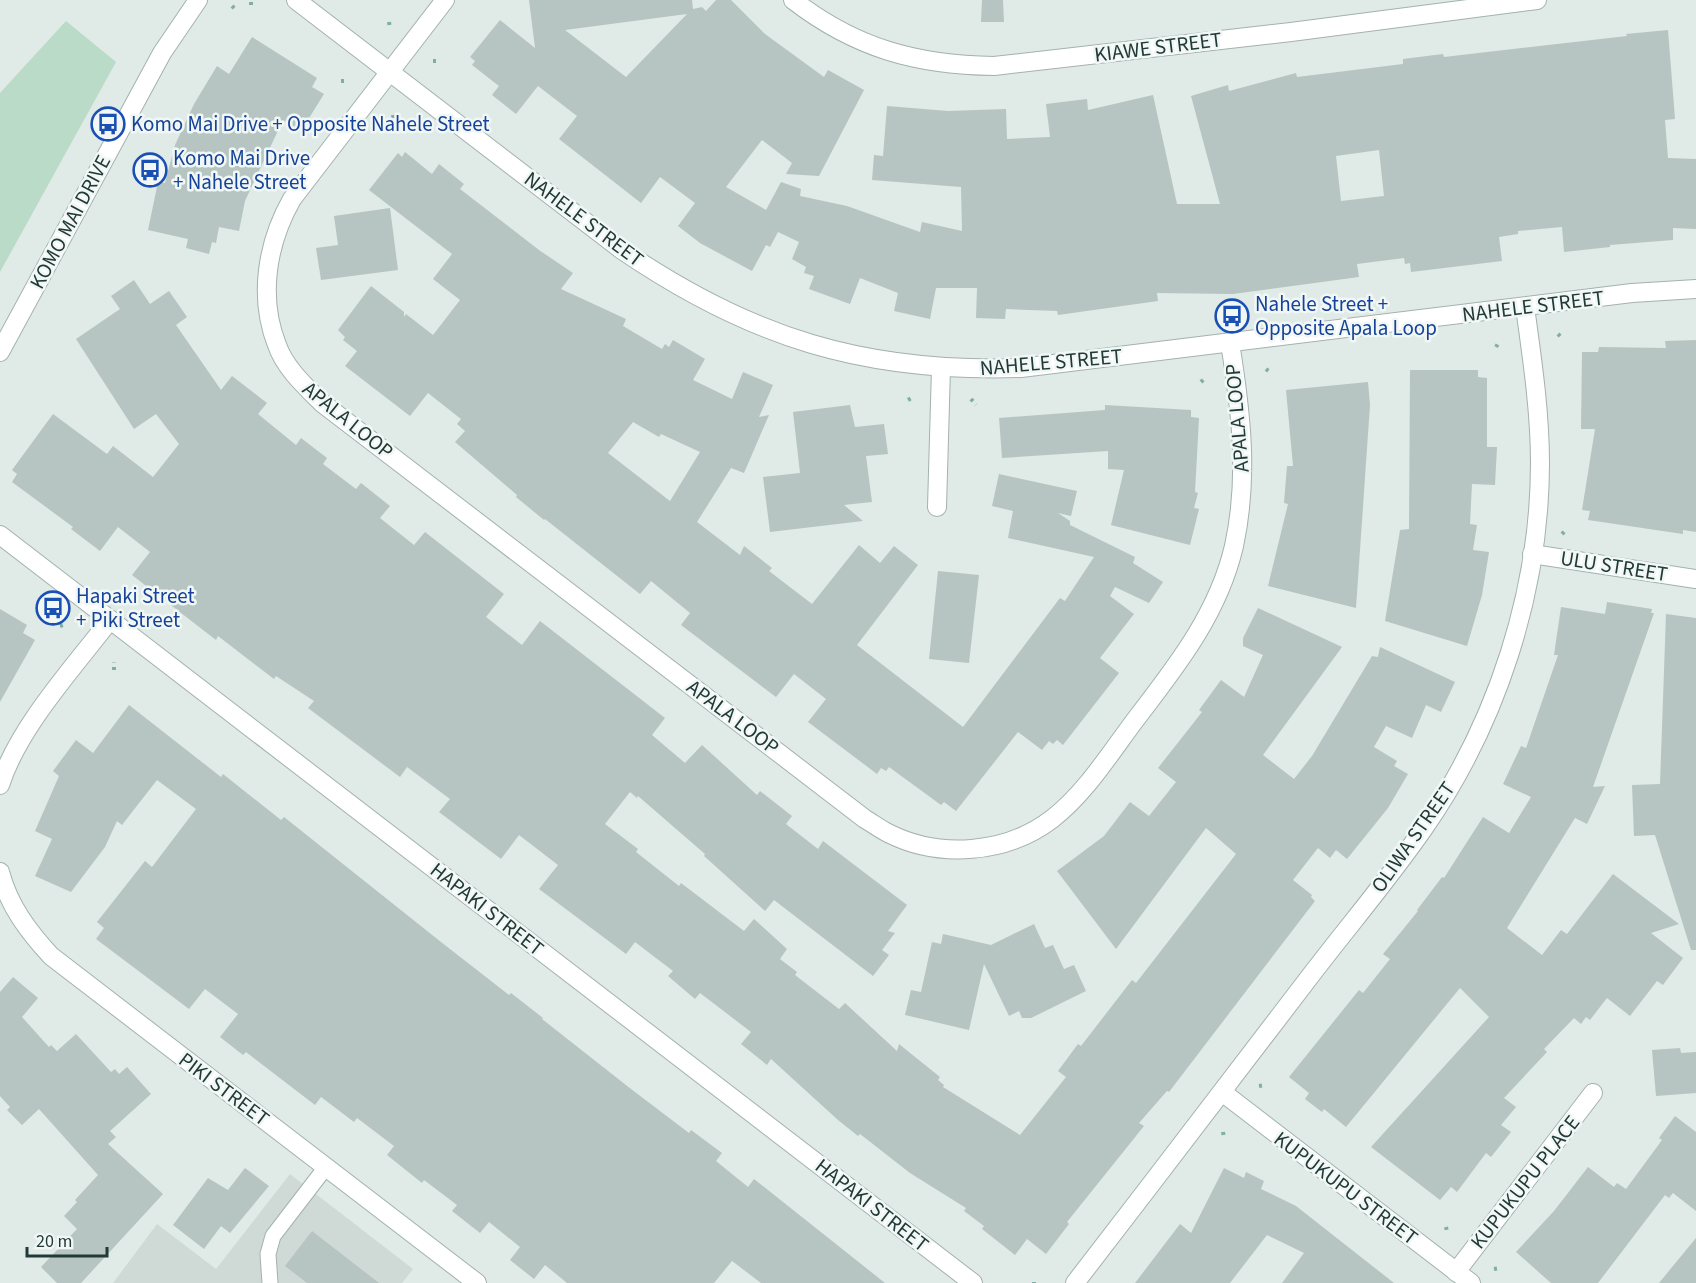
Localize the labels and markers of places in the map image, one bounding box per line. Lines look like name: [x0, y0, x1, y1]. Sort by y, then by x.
bus stop icon: Komo Mai Drive + Opposite Nahele Street: [90, 106, 126, 142]
place label: Komo Mai Drive + Opposite Nahele Street: [131, 109, 490, 139]
place label: Komo Mai Drive + Nahele Street: [173, 143, 310, 197]
bus stop icon: Komo Mai Drive + Nahele Street: [132, 152, 168, 188]
place label: Nahele Street + Opposite Apala Loop: [1255, 289, 1437, 343]
bus stop icon: Nahele Street + Opposite Apala Loop: [1214, 298, 1250, 334]
place label: Hapaki Street + Piki Street: [76, 581, 195, 635]
bus stop icon: Hapaki Street + Piki Street: [35, 590, 71, 626]

